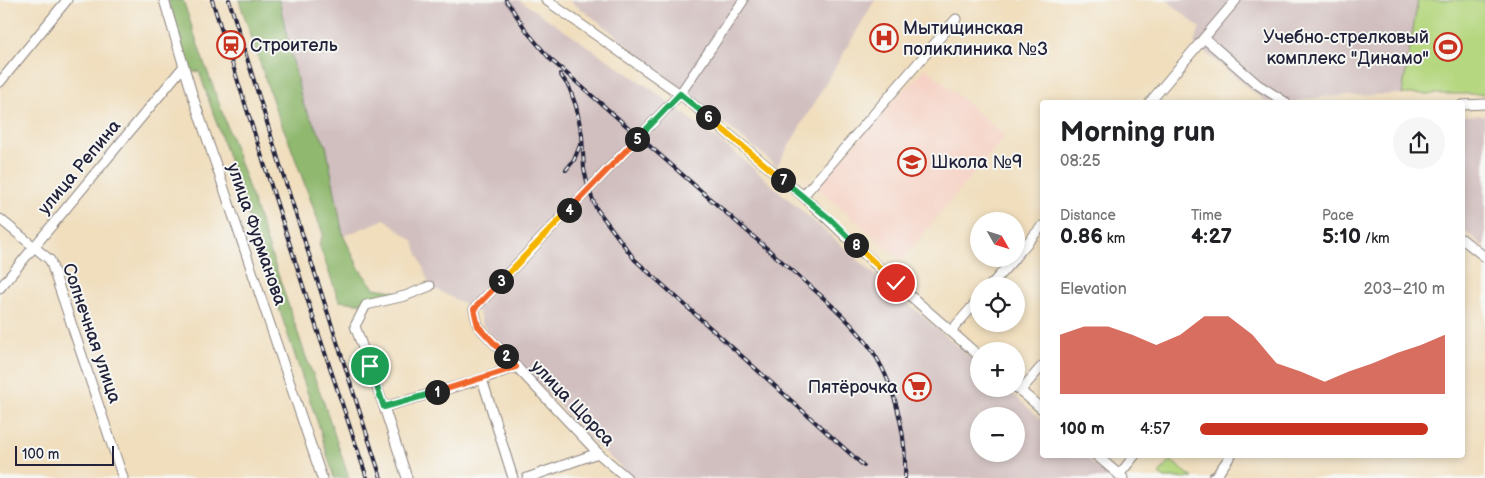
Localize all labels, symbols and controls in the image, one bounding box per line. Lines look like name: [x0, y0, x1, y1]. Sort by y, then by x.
place label: Мытищинская поликлиника №3: [903, 18, 1048, 60]
hospital icon: Мытищинская поликлиника №3: [869, 23, 899, 53]
place label: Учебно-стрелковый комплекс "Динамо": [1263, 27, 1429, 69]
station icon: Строитель: [216, 30, 246, 60]
sports icon: Учебно-стрелковый комплекс "Динамо": [1433, 32, 1463, 62]
place label: Строитель: [250, 35, 338, 56]
pin: 6: [696, 104, 720, 130]
text: 6: [704, 109, 713, 126]
street label: улица Репина: [34, 115, 125, 219]
text: Morning run: [1060, 116, 1215, 149]
button: share: [1393, 117, 1445, 169]
pin: 5: [624, 126, 650, 152]
text: 5: [633, 131, 642, 148]
school or university icon: Школа №9: [897, 147, 927, 177]
place label: Школа №9: [931, 152, 1022, 173]
text: 08:25: [1060, 152, 1101, 171]
street label: улица Фурманова: [222, 160, 291, 308]
pin: 7: [770, 168, 796, 192]
text: 7: [780, 172, 787, 189]
pin: 4: [556, 198, 582, 222]
text: 4: [565, 202, 574, 219]
text: Distance: [1060, 207, 1116, 224]
text: Time: [1191, 207, 1222, 224]
text: Pace: [1322, 207, 1354, 224]
north arrow: [970, 212, 1025, 268]
map controls: [970, 212, 1025, 462]
text: 0.86: [1060, 224, 1103, 249]
text: 4:27: [1191, 224, 1232, 249]
text: 5:10: [1322, 224, 1361, 249]
text: km: [1103, 230, 1125, 247]
text: /km: [1361, 230, 1390, 247]
pin: 8: [844, 232, 868, 258]
text: 8: [852, 237, 861, 254]
street label: Солнечная улица: [58, 260, 125, 406]
pin: [875, 262, 917, 304]
pin: 3: [488, 268, 514, 294]
icon: check: [882, 269, 910, 297]
text: 3: [497, 273, 506, 290]
button: locate: [970, 277, 1025, 332]
text: Elevation: [1060, 280, 1127, 299]
text: 203–210 m: [1363, 280, 1445, 299]
button: +: [970, 342, 1025, 397]
pin: 2: [494, 344, 518, 368]
pin: [349, 345, 391, 387]
text: 2: [502, 348, 511, 365]
icon: arrive: [356, 352, 384, 380]
street label: улица Щорса: [526, 356, 619, 451]
supermarket icon: Пятёрочка: [902, 372, 932, 402]
place label: Пятёрочка: [808, 377, 898, 398]
pin: 1: [424, 380, 450, 404]
text: 1: [435, 384, 440, 401]
button: −: [970, 407, 1025, 462]
text: 100 m: [1060, 420, 1105, 439]
text: 4:57: [1140, 420, 1170, 439]
scale bar: [15, 443, 114, 466]
text: 100 m: [22, 446, 59, 463]

